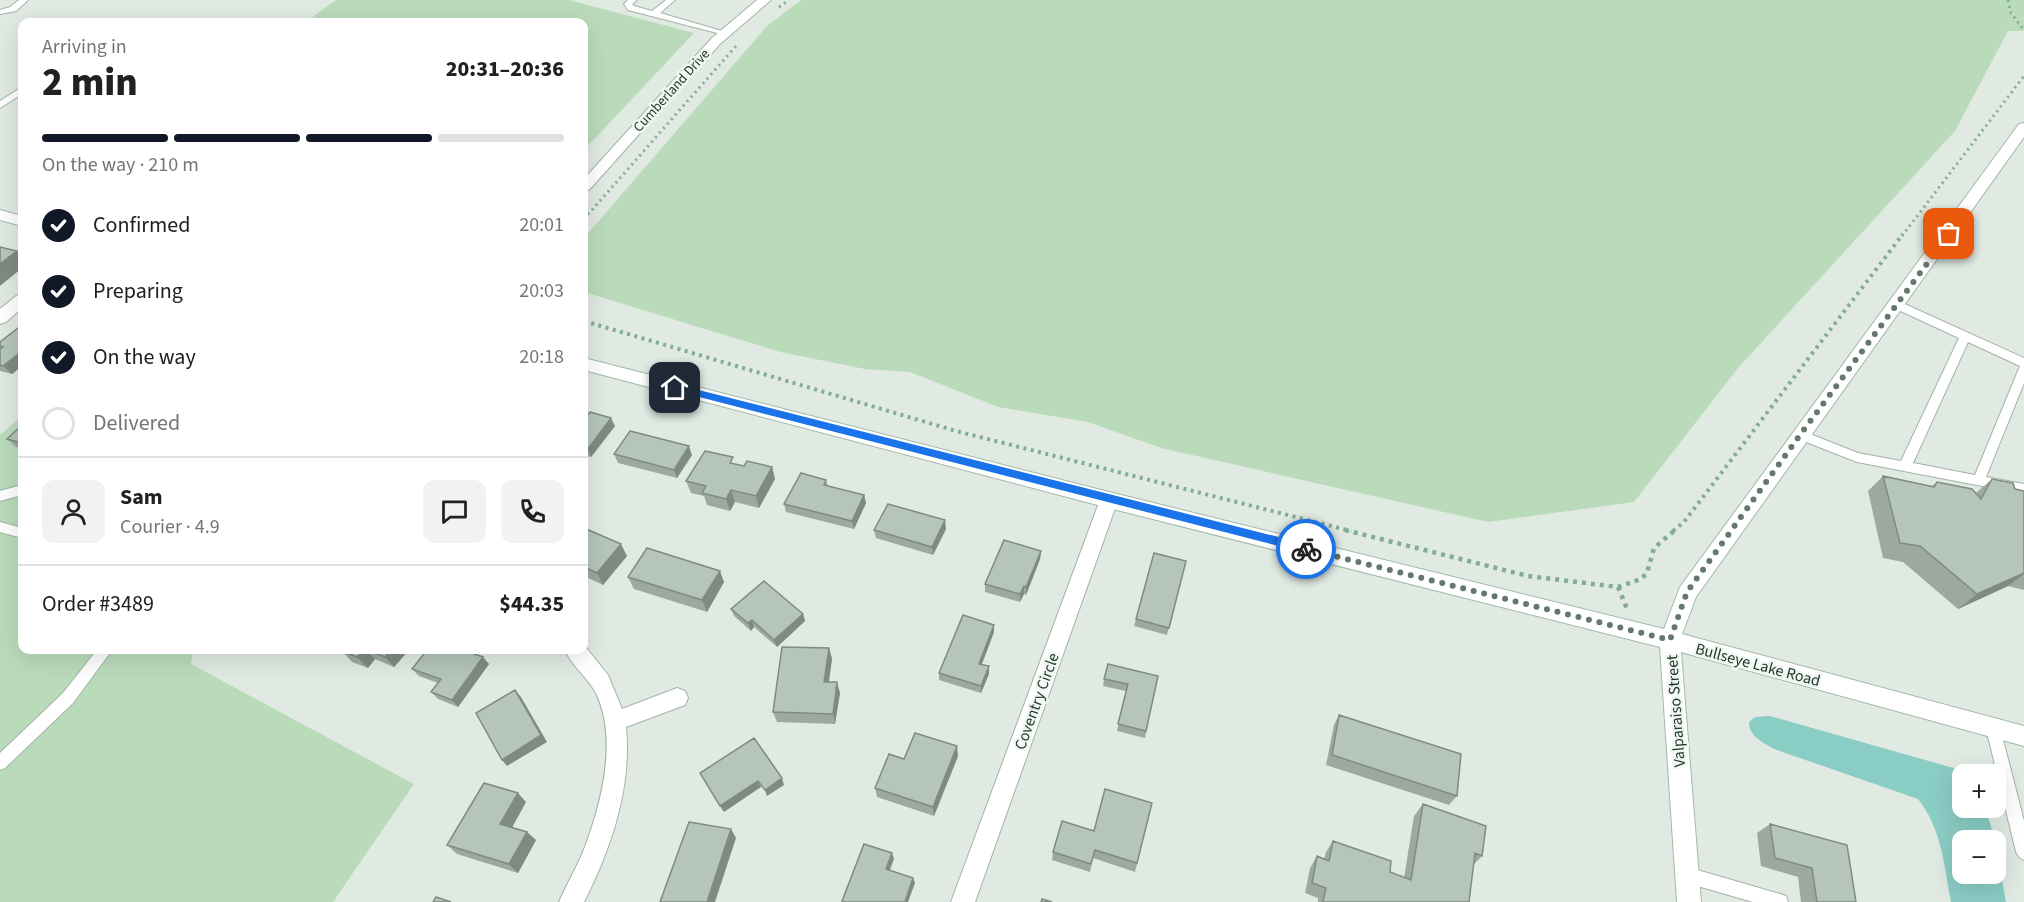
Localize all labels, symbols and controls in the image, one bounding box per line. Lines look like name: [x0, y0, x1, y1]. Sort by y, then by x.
text: Arriving in: [42, 33, 127, 61]
street label: Cumberland Drive: [629, 45, 715, 137]
text: 20:31–20:36: [446, 53, 564, 85]
text: 2 min: [42, 55, 138, 111]
text: On the way · 210 m: [42, 151, 199, 179]
pin: [1923, 208, 1974, 259]
icon: check: [42, 209, 75, 242]
text: Confirmed: [93, 209, 190, 241]
text: 20:01: [519, 211, 564, 239]
icon: bag: [1932, 217, 1965, 250]
icon: check: [42, 275, 75, 308]
text: Preparing: [93, 275, 183, 307]
text: 20:03: [519, 277, 564, 305]
icon: check: [42, 341, 75, 374]
text: On the way: [93, 341, 196, 373]
text: 20:18: [519, 343, 564, 371]
pin: [649, 362, 700, 413]
icon: home: [658, 371, 691, 404]
text: Delivered: [93, 407, 180, 439]
button: person: [42, 480, 105, 543]
button: chat: [423, 480, 486, 543]
button: phone: [501, 480, 564, 543]
text: Sam: [120, 481, 163, 513]
text: Courier · 4.9: [120, 513, 220, 541]
courier: [1276, 519, 1336, 579]
icon: bike: [1290, 533, 1323, 566]
text: Order #3489: [42, 588, 154, 620]
text: $44.35: [499, 588, 564, 620]
street label: Bullseye Lake Road: [1693, 638, 1823, 692]
street label: Coventry Circle: [1009, 650, 1065, 753]
street label: Valparaiso Street: [1661, 653, 1691, 768]
map controls: [1952, 764, 2006, 884]
button: +: [1952, 764, 2006, 818]
button: −: [1952, 830, 2006, 884]

